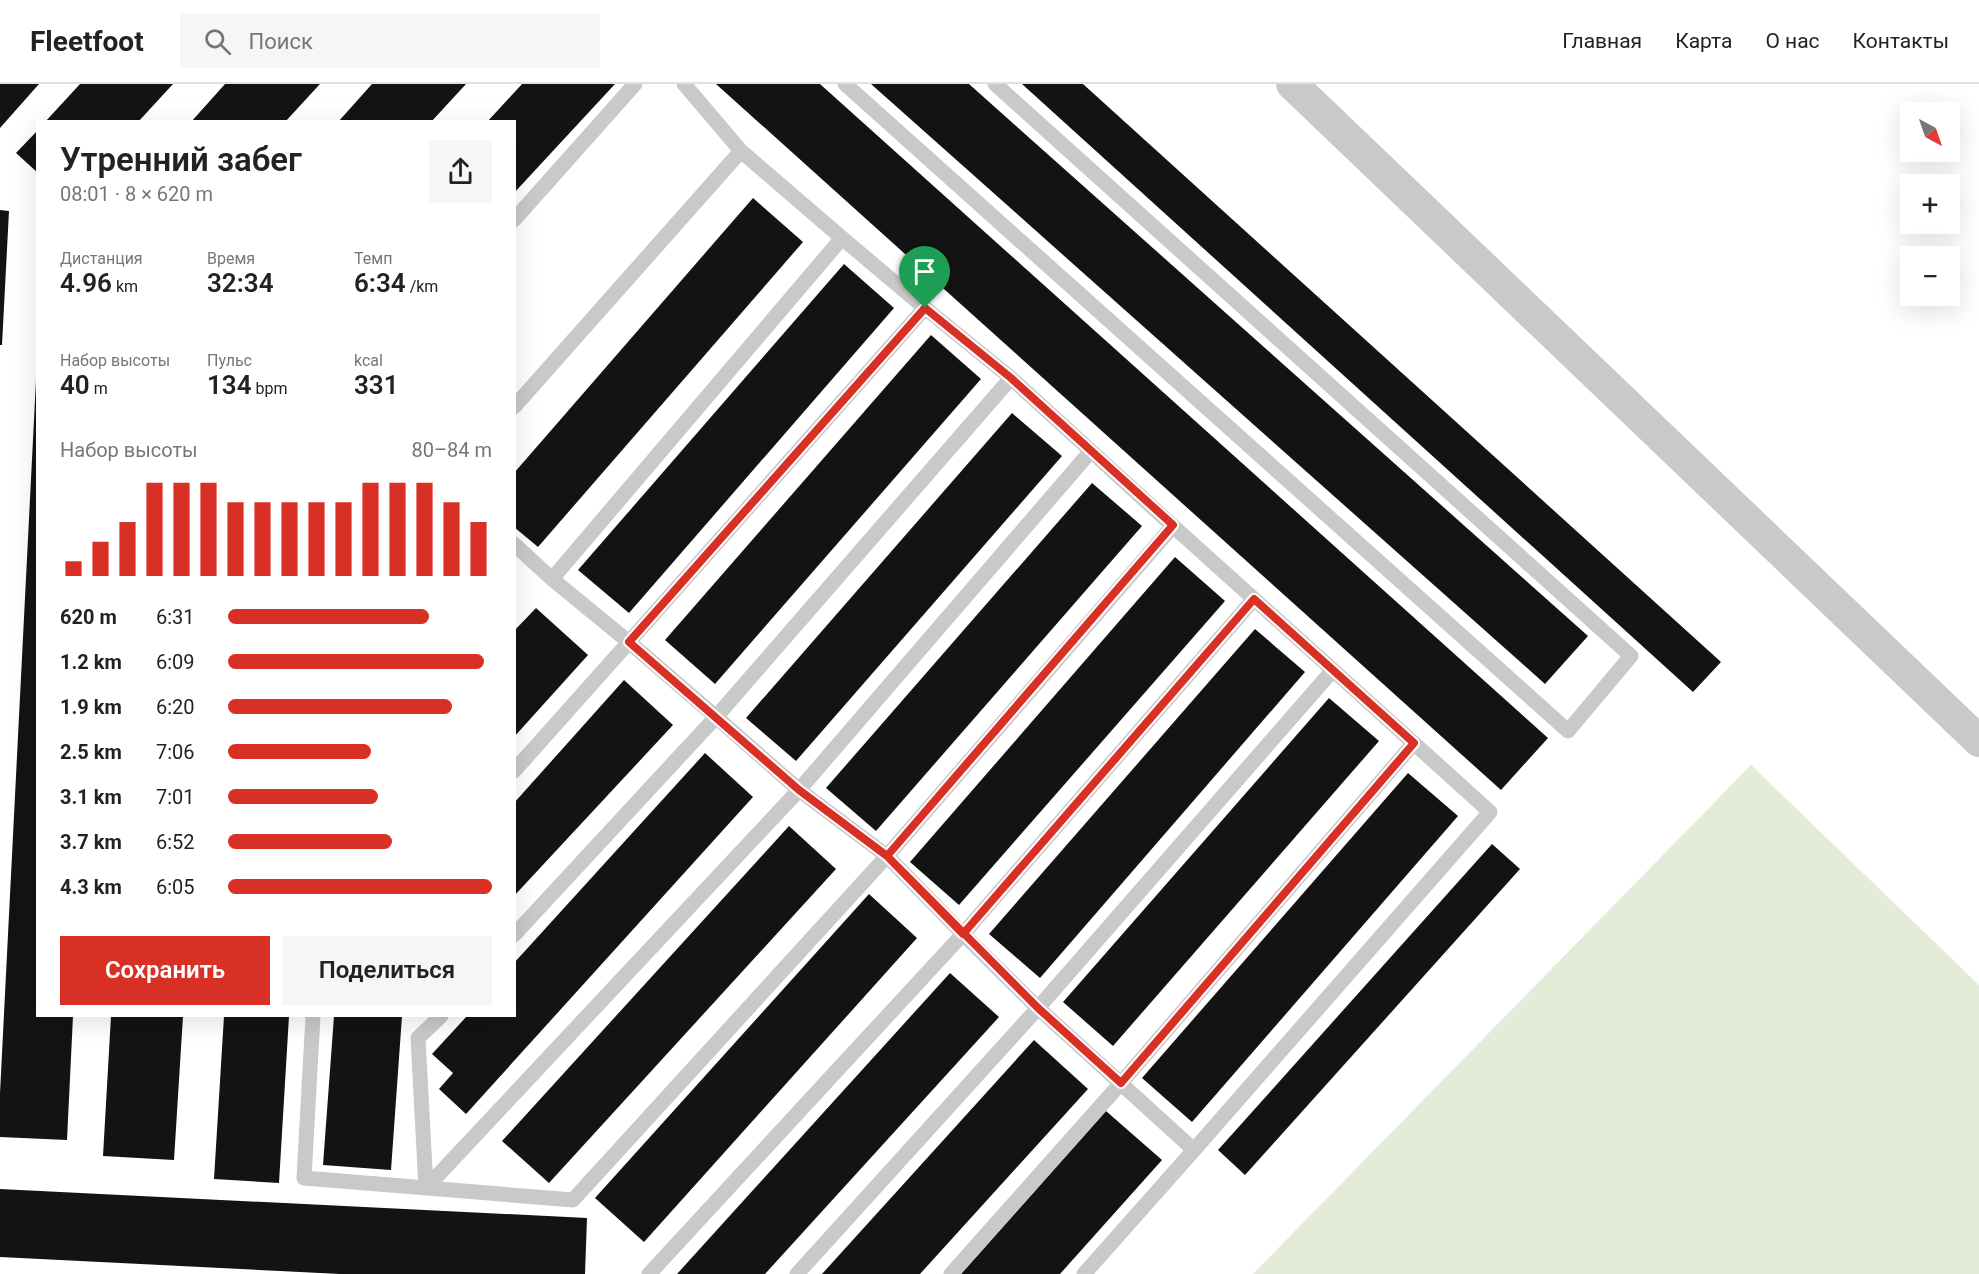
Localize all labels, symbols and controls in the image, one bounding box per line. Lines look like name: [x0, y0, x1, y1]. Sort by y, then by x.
search box: [180, 14, 600, 68]
text: Fleetfoot: [30, 25, 144, 58]
icon: search: [201, 25, 234, 58]
text: Поиск: [249, 29, 313, 54]
text: Главная: [1562, 29, 1642, 53]
text: Карта: [1675, 29, 1732, 53]
text: О нас: [1765, 29, 1820, 53]
text: Контакты: [1853, 29, 1949, 53]
north arrow: [1900, 102, 1960, 162]
map controls: [1900, 102, 1960, 306]
text: Утренний забег: [60, 140, 302, 179]
button: share: [429, 140, 492, 203]
button: +: [1900, 174, 1960, 234]
text: 08:01 · 8 × 620 m: [60, 182, 213, 206]
pin: [899, 246, 950, 308]
button: −: [1900, 246, 1960, 306]
text: Дистанция: [60, 249, 143, 268]
text: Время: [207, 249, 255, 268]
text: Темп: [354, 249, 392, 268]
icon: arrive: [908, 255, 941, 288]
text: 4.96: [60, 268, 112, 298]
text: 32:34: [207, 268, 274, 298]
text: 6:34: [354, 268, 406, 298]
text: km: [112, 277, 138, 296]
text: /km: [406, 277, 438, 296]
text: Набор высоты: [60, 351, 170, 370]
text: Пульс: [207, 351, 252, 370]
text: kcal: [354, 351, 383, 370]
text: 40: [60, 370, 90, 400]
text: 134: [207, 370, 252, 400]
text: 331: [354, 370, 399, 400]
text: m: [90, 379, 108, 398]
text: bpm: [252, 379, 288, 398]
text: Набор высоты: [60, 438, 198, 462]
text: 80–84 m: [411, 438, 492, 462]
text: 620 m: [60, 605, 117, 629]
text: 6:31: [156, 605, 195, 629]
text: 1.2 km: [60, 650, 122, 674]
text: 6:09: [156, 650, 195, 674]
text: 1.9 km: [60, 695, 122, 719]
text: 6:20: [156, 695, 195, 719]
text: 2.5 km: [60, 740, 122, 764]
text: 7:06: [156, 740, 195, 764]
text: 3.1 km: [60, 785, 122, 809]
text: 7:01: [156, 785, 195, 809]
text: 3.7 km: [60, 830, 122, 854]
text: 6:52: [156, 830, 195, 854]
text: 4.3 km: [60, 875, 122, 899]
text: 6:05: [156, 875, 195, 899]
button: Сохранить: [60, 936, 270, 1005]
button: Поделиться: [282, 936, 492, 1005]

